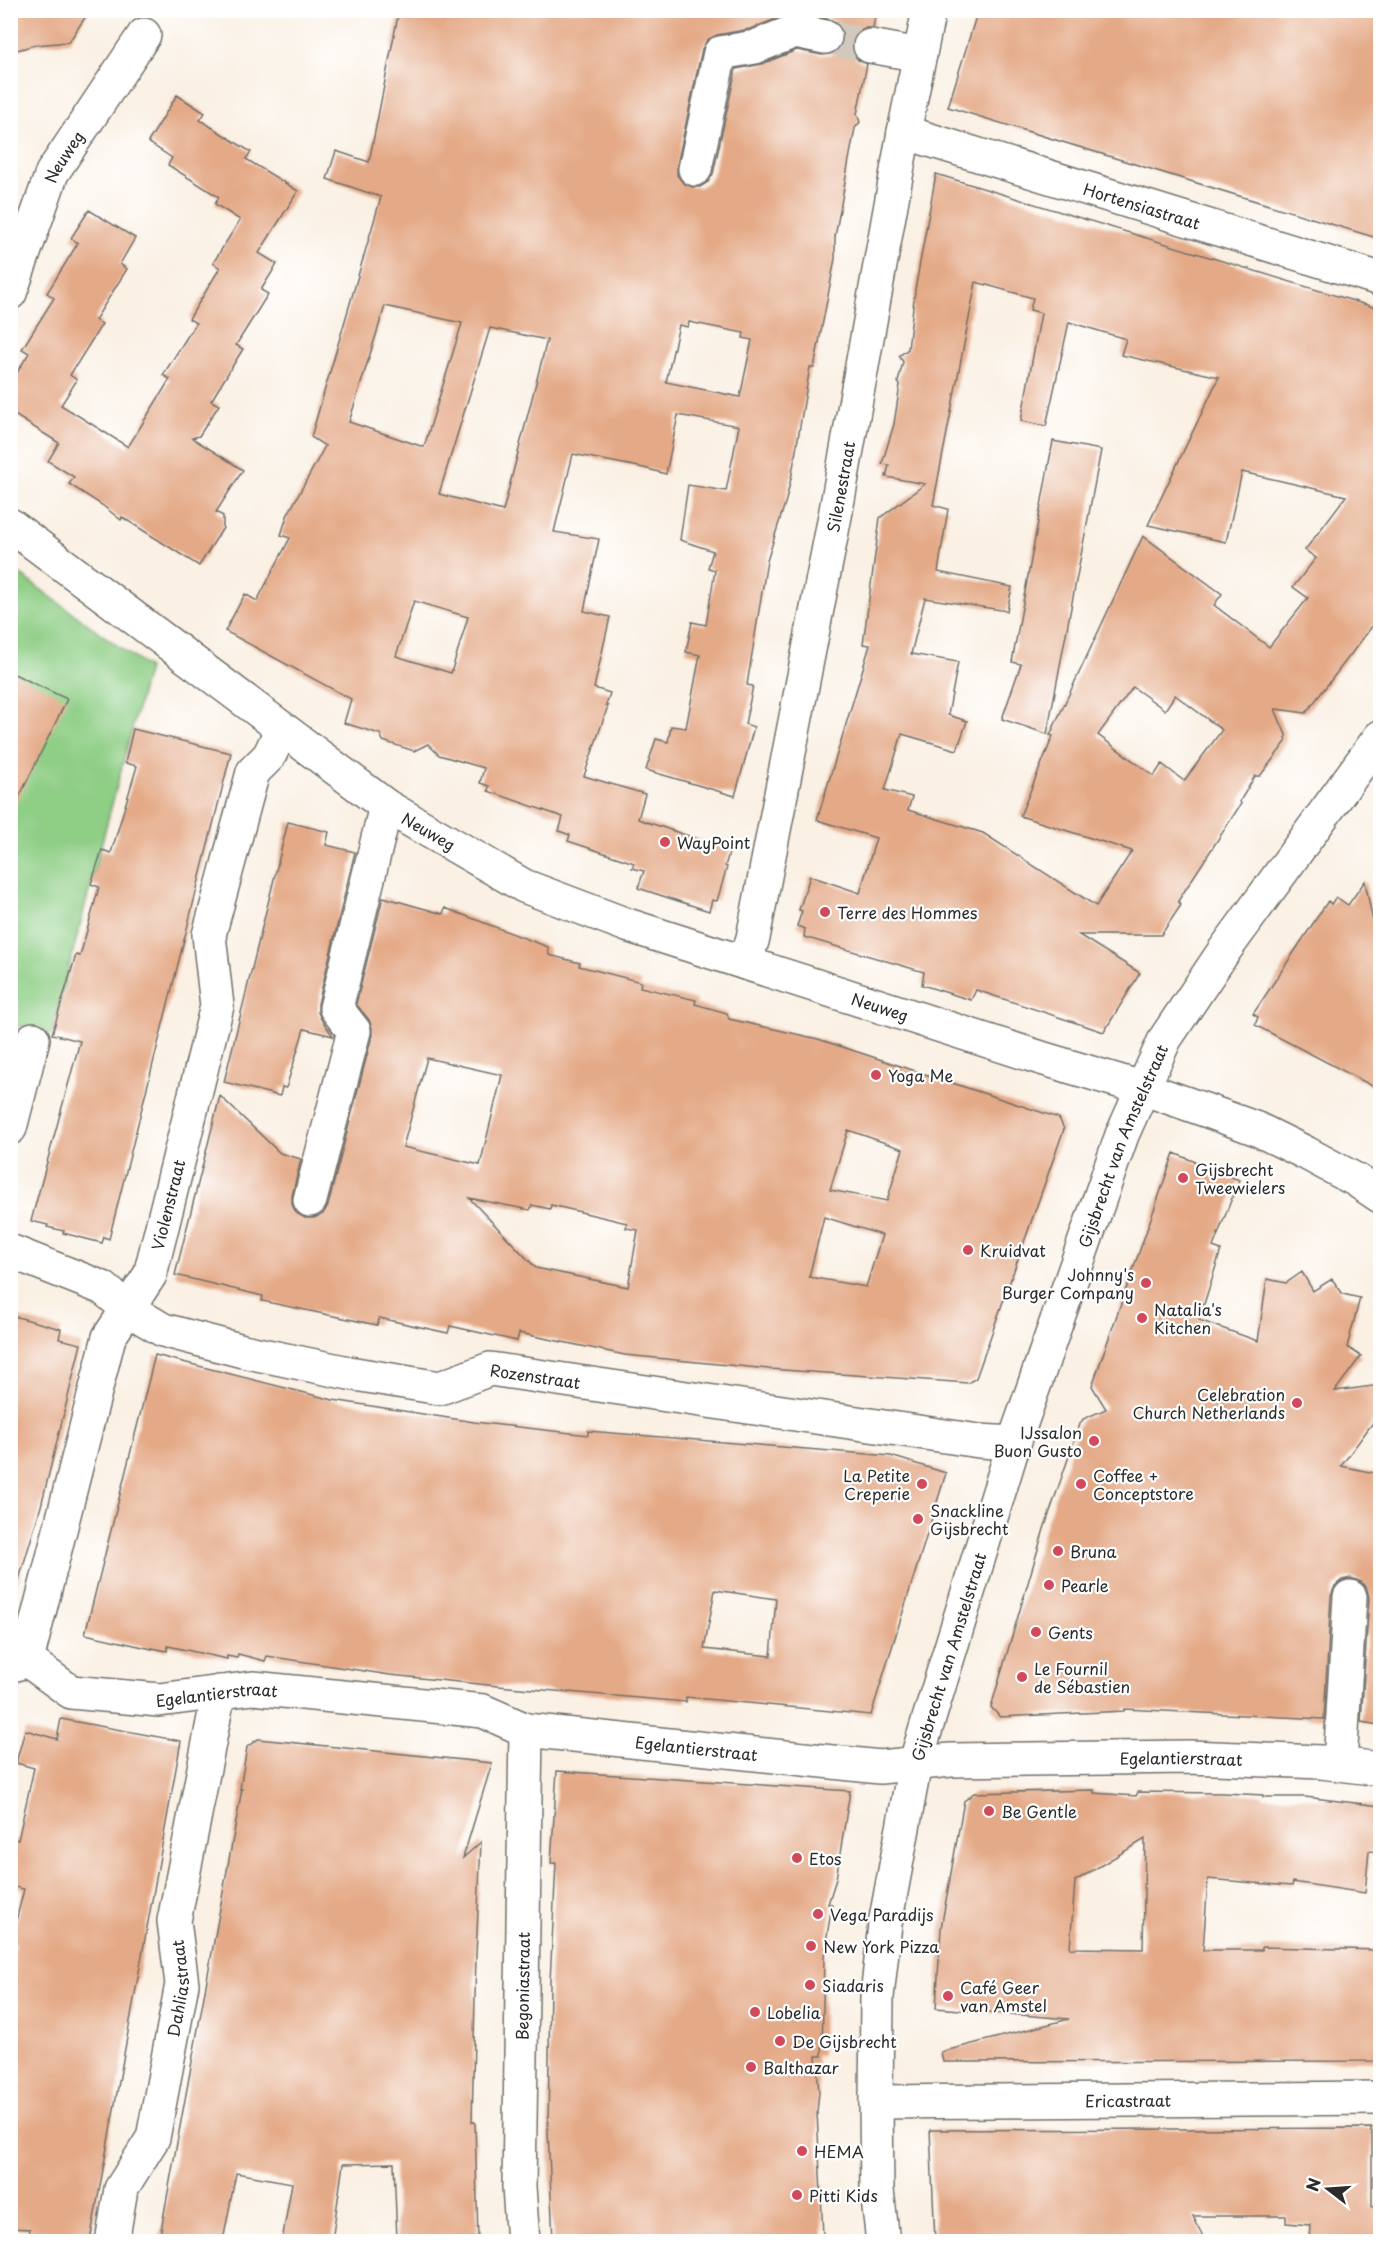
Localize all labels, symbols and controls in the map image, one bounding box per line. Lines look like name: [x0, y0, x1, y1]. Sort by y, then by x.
street label: Neuweg: [38, 125, 89, 186]
street label: Hortensiastraat: [1080, 176, 1204, 235]
street label: Silenestraat: [820, 439, 860, 534]
street label: Neuweg: [397, 806, 460, 856]
place label: WayPoint: [677, 830, 751, 854]
marker: WayPoint: [658, 835, 672, 849]
place label: Terre des Hommes: [837, 900, 977, 924]
marker: Terre des Hommes: [818, 905, 832, 919]
street label: Neuweg: [849, 986, 912, 1027]
street label: Gijsbrecht van Amstelstraat: [1072, 1040, 1173, 1251]
place label: Yoga Me: [888, 1063, 953, 1087]
marker: Yoga Me: [869, 1068, 883, 1082]
street label: Violenstraat: [145, 1156, 190, 1253]
place label: Gijsbrecht Tweewielers: [1195, 1157, 1285, 1199]
marker: Gijsbrecht Tweewielers: [1176, 1171, 1190, 1185]
place label: Kruidvat: [980, 1238, 1046, 1262]
marker: Kruidvat: [961, 1243, 975, 1257]
place label: Johnny's Burger Company: [1002, 1262, 1134, 1304]
marker: Johnny's Burger Company: [1139, 1276, 1153, 1290]
place label: Natalia's Kitchen: [1154, 1297, 1222, 1339]
marker: Natalia's Kitchen: [1135, 1311, 1149, 1325]
street label: Rozenstraat: [488, 1357, 583, 1394]
place label: Celebration Church Netherlands: [1132, 1382, 1285, 1424]
marker: Celebration Church Netherlands: [1290, 1396, 1304, 1410]
place label: IJssalon Buon Gusto: [993, 1420, 1082, 1462]
marker: IJssalon Buon Gusto: [1087, 1434, 1101, 1448]
place label: La Petite Creperie: [843, 1463, 910, 1505]
place label: Coffee + Conceptstore: [1093, 1463, 1194, 1505]
marker: La Petite Creperie: [915, 1477, 929, 1491]
marker: Coffee + Conceptstore: [1074, 1477, 1088, 1491]
place label: Snackline Gijsbrecht: [930, 1498, 1009, 1540]
marker: Snackline Gijsbrecht: [911, 1512, 925, 1526]
place label: Bruna: [1070, 1539, 1117, 1563]
marker: Bruna: [1051, 1544, 1065, 1558]
street label: Gijsbrecht van Amstelstraat: [905, 1549, 992, 1764]
place label: Pearle: [1061, 1573, 1109, 1597]
marker: Pearle: [1042, 1578, 1056, 1592]
place label: Gents: [1048, 1620, 1093, 1644]
marker: Gents: [1029, 1625, 1043, 1639]
place label: Le Fournil de Sébastien: [1034, 1656, 1130, 1698]
marker: Le Fournil de Sébastien: [1015, 1670, 1029, 1684]
street label: Egelantierstraat: [154, 1676, 279, 1712]
street label: Egelantierstraat: [634, 1729, 759, 1766]
street label: Egelantierstraat: [1119, 1745, 1243, 1771]
place label: Be Gentle: [1001, 1799, 1077, 1823]
marker: Be Gentle: [982, 1804, 996, 1818]
place label: Etos: [809, 1846, 841, 1870]
marker: Etos: [790, 1851, 804, 1865]
place label: Vega Paradijs: [830, 1902, 934, 1926]
marker: Vega Paradijs: [811, 1907, 825, 1921]
street label: Begoniastraat: [509, 1931, 535, 2041]
place label: New York Pizza: [823, 1934, 939, 1958]
street label: Dahliastraat: [160, 1938, 194, 2039]
marker: New York Pizza: [804, 1939, 818, 1953]
place label: Siadaris: [822, 1973, 884, 1997]
place label: Café Geer van Amstel: [960, 1975, 1047, 2017]
marker: Siadaris: [803, 1978, 817, 1992]
marker: Café Geer van Amstel: [941, 1989, 955, 2003]
place label: Lobelia: [767, 2000, 821, 2024]
marker: Lobelia: [748, 2005, 762, 2019]
place label: De Gijsbrecht: [792, 2029, 897, 2053]
marker: De Gijsbrecht: [773, 2034, 787, 2048]
place label: Balthazar: [763, 2055, 840, 2079]
marker: Balthazar: [744, 2060, 758, 2074]
street label: Ericastraat: [1085, 2088, 1172, 2112]
place label: HEMA: [814, 2139, 864, 2163]
marker: HEMA: [795, 2144, 809, 2158]
north arrow: [1298, 2159, 1358, 2219]
text: N: [1299, 2175, 1326, 2194]
place label: Pitti Kids: [809, 2183, 878, 2207]
marker: Pitti Kids: [790, 2188, 804, 2202]

